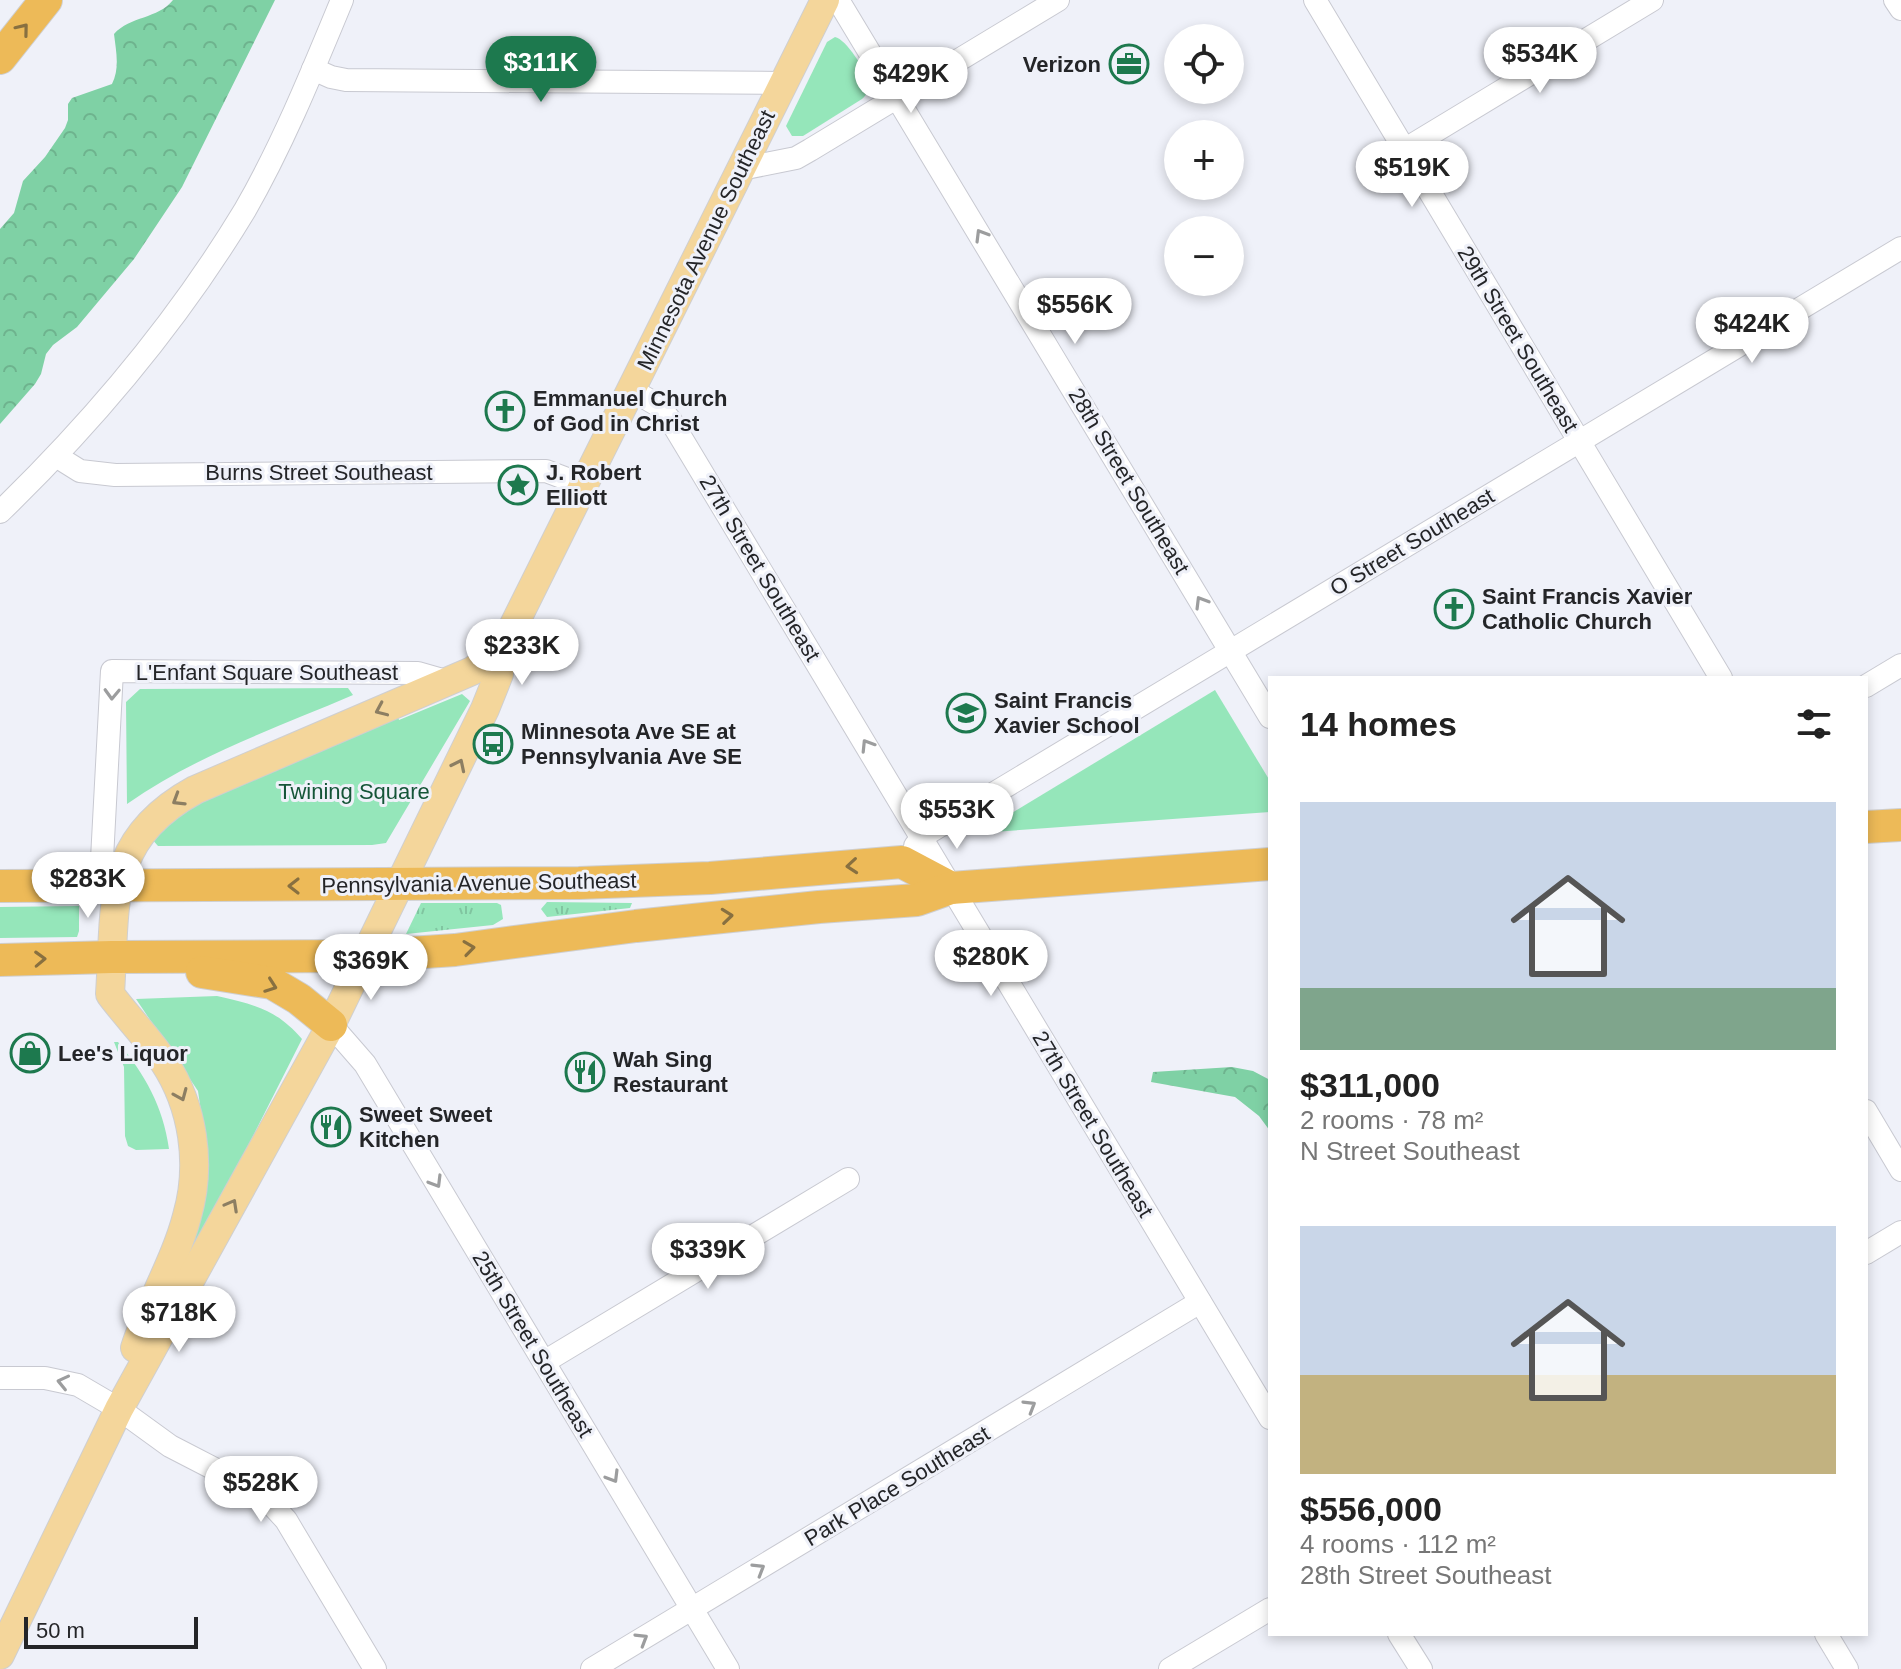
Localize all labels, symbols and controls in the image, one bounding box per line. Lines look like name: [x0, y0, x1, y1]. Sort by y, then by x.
one-way arrow: [14, 23, 28, 38]
map controls: [1164, 24, 1244, 296]
button: locate: [1164, 24, 1244, 104]
pin: $534K: [1484, 27, 1596, 95]
pin: $311K: [485, 36, 597, 104]
text: $534K: [1502, 38, 1578, 68]
office icon: Verizon: [1108, 43, 1150, 85]
text: $311K: [503, 47, 579, 77]
pin: $429K: [855, 47, 967, 115]
place label: Verizon: [1023, 52, 1101, 77]
text: $429K: [873, 58, 949, 88]
street label: Minnesota Avenue Southeast: [632, 106, 780, 374]
button: +: [1164, 120, 1244, 200]
pin: $519K: [1356, 141, 1468, 209]
text: $519K: [1374, 152, 1450, 182]
button: −: [1164, 216, 1244, 296]
one-way arrow: [975, 229, 991, 244]
street label: 29th Street Southeast: [1452, 241, 1584, 437]
pin: $556K: [1019, 278, 1131, 346]
text: $556K: [1037, 289, 1113, 319]
pin: $424K: [1696, 297, 1808, 365]
text: $424K: [1714, 308, 1790, 338]
street label: 28th Street Southeast: [1063, 383, 1195, 579]
place label: Emmanuel Church of God in Christ: [533, 386, 727, 436]
church icon: Emmanuel Church of God in Christ: [484, 390, 526, 432]
street label: Burns Street Southeast: [205, 460, 433, 485]
place label: J. Robert Elliott: [546, 460, 642, 510]
place icon: J. Robert Elliott: [497, 464, 539, 506]
street label: 27th Street Southeast: [694, 470, 826, 666]
street label: O Street Southeast: [1325, 483, 1499, 601]
place label: Saint Francis Xavier Catholic Church: [1482, 584, 1693, 634]
church icon: Saint Francis Xavier Catholic Church: [1433, 588, 1475, 630]
one-way arrow: [1195, 596, 1211, 611]
pin: $233K: [466, 619, 578, 687]
text: $233K: [484, 630, 560, 660]
street label: L'Enfant Square Southeast: [136, 660, 398, 685]
one-way arrow: [103, 688, 120, 701]
place label: Saint Francis Xavier School: [994, 688, 1140, 738]
school or university icon: Saint Francis Xavier School: [945, 692, 987, 734]
one-way arrow: [374, 700, 389, 716]
icon: filters: [1792, 702, 1836, 746]
text: 14 homes: [1300, 705, 1457, 743]
place label: Minnesota Ave SE at Pennsylvania Ave SE: [521, 719, 742, 769]
bus stop icon: Minnesota Ave SE at Pennsylvania Ave SE: [472, 723, 514, 765]
one-way arrow: [861, 739, 877, 754]
one-way arrow: [449, 758, 464, 773]
park label: Twining Square: [278, 779, 430, 804]
pin: $553K: [901, 783, 1013, 851]
one-way arrow: [172, 791, 187, 806]
text: $553K: [919, 794, 995, 824]
pin: $283K: [32, 852, 144, 920]
icon: home: [1496, 854, 1640, 998]
one-way arrow: [845, 857, 858, 874]
text: $283K: [50, 863, 126, 893]
street label: Pennsylvania Avenue Southeast: [321, 868, 637, 898]
one-way arrow: [287, 877, 300, 895]
one-way arrow: [721, 908, 734, 925]
pin: $280K: [935, 930, 1047, 998]
pin: $369K: [315, 934, 427, 1002]
one-way arrow: [463, 940, 476, 957]
text: $280K: [953, 941, 1029, 971]
text: $369K: [333, 945, 409, 975]
one-way arrow: [34, 950, 47, 967]
one-way arrow: [263, 976, 277, 993]
street label: 27th Street Southeast: [1027, 1026, 1159, 1222]
shop icon: Lee's Liquor: [9, 1032, 51, 1074]
place label: Lee's Liquor: [58, 1041, 188, 1066]
place label: Wah Sing Restaurant: [613, 1047, 729, 1097]
restaurant icon: Wah Sing Restaurant: [564, 1051, 606, 1093]
text: $311,000: [1300, 1066, 1440, 1104]
one-way arrow: [171, 1087, 187, 1101]
place label: Sweet Sweet Kitchen: [359, 1102, 493, 1152]
text: 2 rooms · 78 m²: [1300, 1105, 1484, 1135]
restaurant icon: Sweet Sweet Kitchen: [310, 1106, 352, 1148]
text: N Street Southeast: [1300, 1136, 1520, 1166]
one-way arrow: [426, 1174, 442, 1188]
one-way arrow: [222, 1199, 237, 1213]
pin: $339K: [652, 1223, 764, 1291]
text: $339K: [670, 1234, 746, 1264]
street label: 25th Street Southeast: [467, 1246, 599, 1442]
icon: home: [1496, 1278, 1640, 1422]
pin: $718K: [123, 1286, 235, 1354]
text: $718K: [141, 1297, 217, 1327]
one-way arrow: [56, 1374, 70, 1391]
one-way arrow: [1021, 1400, 1036, 1415]
street label: Park Place Southeast: [800, 1421, 994, 1551]
pin: $528K: [205, 1456, 317, 1524]
text: $528K: [223, 1467, 299, 1497]
one-way arrow: [604, 1468, 619, 1483]
text: $556,000: [1300, 1490, 1442, 1528]
text: 4 rooms · 112 m²: [1300, 1529, 1496, 1559]
text: 28th Street Southeast: [1300, 1560, 1552, 1590]
one-way arrow: [750, 1563, 765, 1579]
scale bar: [24, 1613, 198, 1649]
text: 50 m: [36, 1618, 85, 1643]
one-way arrow: [633, 1633, 648, 1649]

